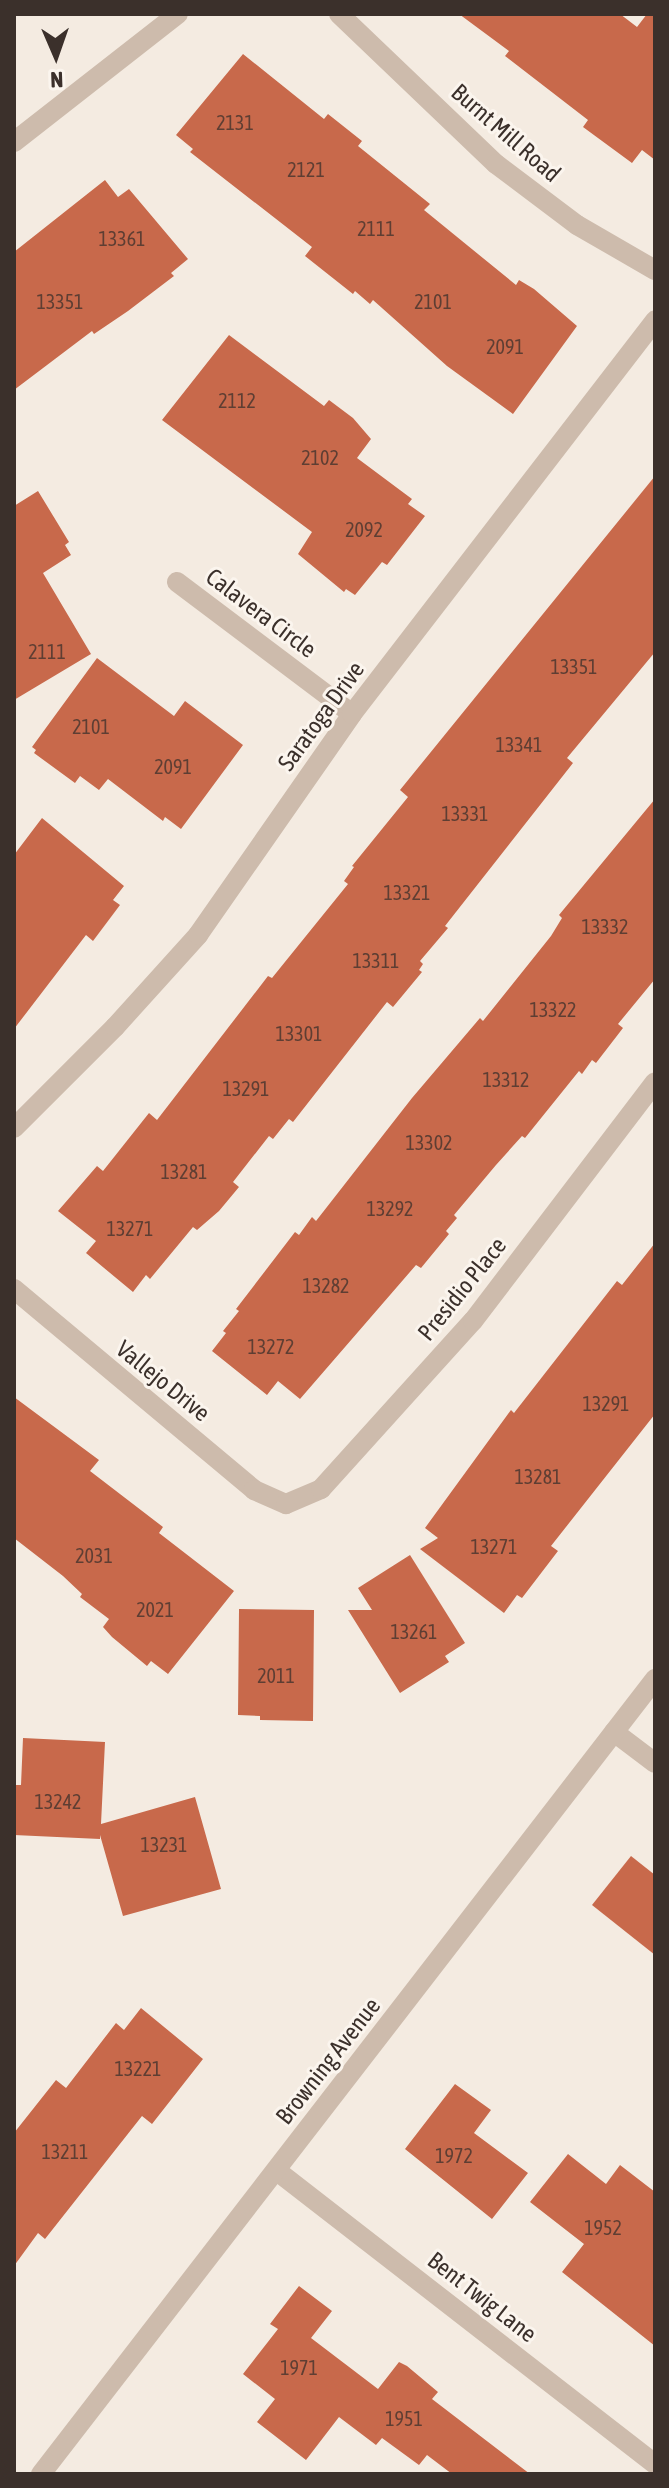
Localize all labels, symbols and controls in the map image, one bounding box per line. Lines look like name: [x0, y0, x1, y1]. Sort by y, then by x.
north arrow: [16, 16, 96, 96]
text: N: [50, 67, 64, 93]
street label: Burnt Mill Road: [445, 78, 567, 188]
house number: 2131: [216, 110, 254, 134]
house number: 2121: [287, 157, 325, 181]
house number: 2111: [357, 216, 395, 240]
house number: 13361: [99, 226, 145, 250]
house number: 13351: [37, 289, 83, 313]
house number: 2101: [414, 289, 452, 313]
house number: 2091: [486, 334, 524, 358]
house number: 2112: [218, 388, 256, 412]
house number: 2102: [301, 445, 339, 469]
house number: 2092: [345, 517, 383, 541]
street label: Calavera Circle: [200, 562, 322, 664]
house number: 2111: [28, 639, 66, 663]
house number: 13351: [551, 654, 597, 678]
street label: Saratoga Drive: [272, 656, 370, 776]
house number: 2101: [72, 714, 110, 738]
house number: 13341: [496, 732, 542, 756]
house number: 2091: [154, 754, 192, 778]
house number: 13331: [442, 801, 488, 825]
house number: 13321: [384, 880, 430, 904]
house number: 13332: [582, 914, 628, 938]
house number: 13311: [353, 948, 399, 972]
house number: 13322: [530, 997, 576, 1021]
house number: 13301: [276, 1021, 322, 1045]
house number: 13312: [483, 1067, 529, 1091]
house number: 13291: [223, 1076, 269, 1100]
house number: 13302: [406, 1130, 452, 1154]
house number: 13281: [161, 1159, 207, 1183]
house number: 13292: [367, 1196, 413, 1220]
house number: 13271: [107, 1216, 153, 1240]
street label: Presidio Place: [412, 1232, 512, 1346]
house number: 13282: [303, 1273, 349, 1297]
street label: Vallejo Drive: [110, 1334, 216, 1428]
house number: 13272: [248, 1334, 294, 1358]
house number: 13291: [583, 1391, 629, 1415]
house number: 13281: [515, 1464, 561, 1488]
house number: 13271: [471, 1534, 517, 1558]
house number: 2031: [75, 1543, 113, 1567]
house number: 2021: [136, 1597, 174, 1621]
house number: 13261: [391, 1619, 437, 1643]
house number: 2011: [257, 1663, 295, 1687]
house number: 13242: [35, 1789, 81, 1813]
house number: 13231: [141, 1832, 187, 1856]
street label: Browning Avenue: [270, 1992, 386, 2130]
house number: 13221: [115, 2056, 161, 2080]
house number: 13211: [42, 2139, 88, 2163]
house number: 1972: [435, 2143, 473, 2167]
house number: 1952: [584, 2215, 622, 2239]
street label: Bent Twig Lane: [422, 2246, 542, 2348]
house number: 1971: [280, 2355, 318, 2379]
house number: 1951: [385, 2406, 423, 2430]

